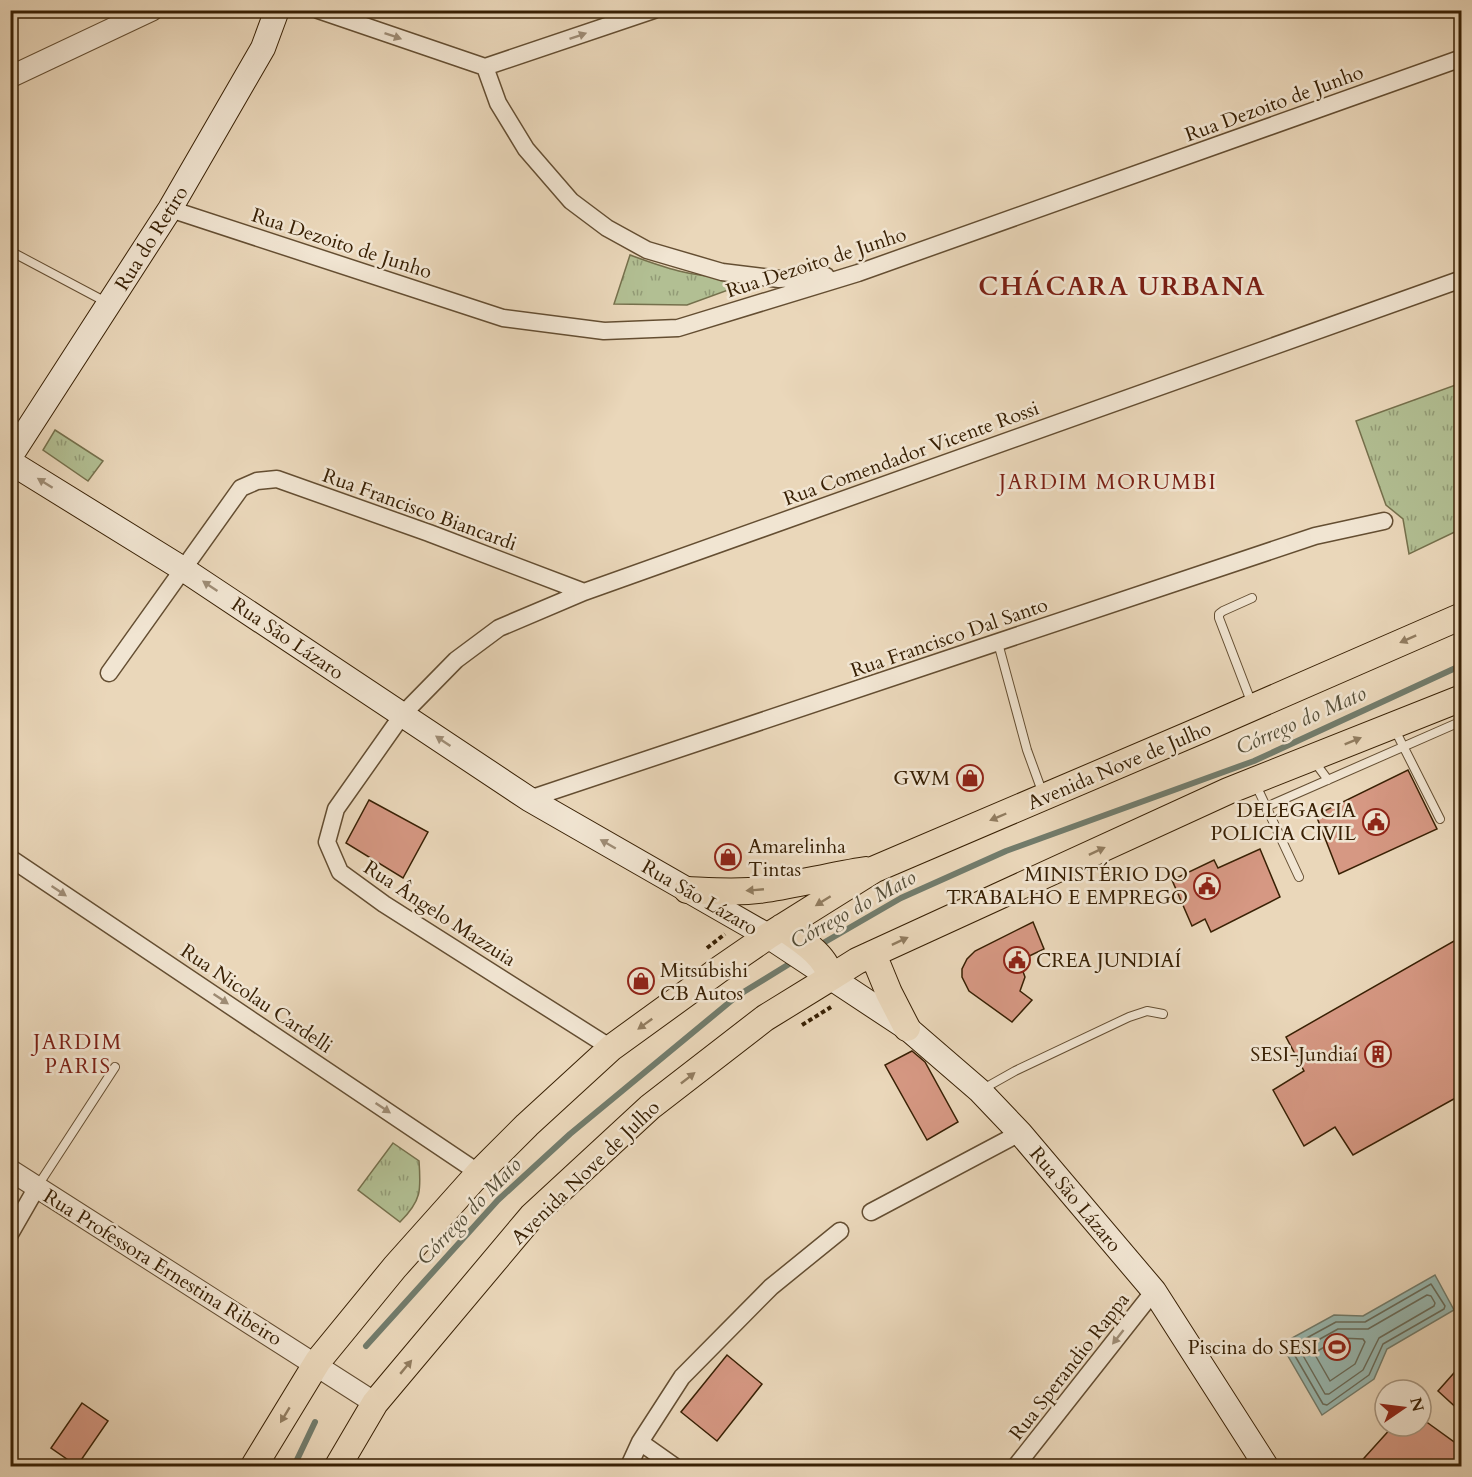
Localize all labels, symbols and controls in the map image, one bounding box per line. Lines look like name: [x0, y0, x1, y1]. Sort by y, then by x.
one-way arrow: [569, 31, 587, 41]
one-way arrow: [384, 32, 402, 41]
street label: Rua Dezoito de Junho: [1181, 59, 1367, 148]
street label: Rua do Retiro: [109, 181, 194, 296]
street label: Rua Dezoito de Junho: [248, 202, 436, 285]
street label: Rua Dezoito de Junho: [723, 221, 910, 304]
district label: CHÁCARA URBANA: [978, 269, 1266, 304]
street label: Rua Comendador Vicente Rossi: [780, 394, 1043, 512]
street label: Rua Francisco Biancardi: [319, 462, 521, 557]
district label: JARDIM MORUMBI: [996, 468, 1217, 497]
one-way arrow: [37, 477, 53, 488]
one-way arrow: [202, 581, 218, 592]
street label: Rua São Lázaro: [226, 591, 349, 686]
street label: Rua Francisco Dal Santo: [847, 591, 1052, 684]
one-way arrow: [1398, 634, 1416, 644]
water label: Córrego do Mato: [1232, 679, 1371, 762]
street label: Avenida Nove de Julho: [1023, 714, 1215, 816]
one-way arrow: [435, 735, 451, 747]
one-way arrow: [1344, 736, 1362, 745]
shop icon: GWM: [955, 763, 985, 793]
place label: GWM: [893, 765, 950, 792]
place label: DELEGACIA POLICIA CIVIL: [1211, 797, 1357, 847]
public building icon: DELEGACIA POLICIA CIVIL: [1361, 807, 1391, 837]
one-way arrow: [989, 812, 1006, 821]
place label: Amarelinha Tintas: [748, 833, 846, 883]
one-way arrow: [599, 839, 616, 849]
shop icon: Amarelinha Tintas: [713, 842, 743, 872]
one-way arrow: [1088, 846, 1106, 856]
street label: Rua São Lázaro: [637, 853, 763, 942]
street label: Rua Ângelo Mazzuia: [358, 854, 521, 973]
place label: MINISTÉRIO DO TRABALHO E EMPREGO: [946, 861, 1188, 911]
water label: Córrego do Mato: [785, 863, 922, 956]
public building icon: MINISTÉRIO DO TRABALHO E EMPREGO: [1192, 871, 1222, 901]
one-way arrow: [51, 885, 67, 896]
one-way arrow: [746, 885, 765, 895]
one-way arrow: [815, 896, 831, 907]
street label: Rua Nicolau Cardelli: [175, 937, 338, 1060]
one-way arrow: [892, 937, 909, 946]
public building icon: CREA JUNDIAÍ: [1002, 945, 1032, 975]
place label: CREA JUNDIAÍ: [1036, 947, 1181, 974]
place label: Mitsubishi CB Autos: [660, 957, 748, 1007]
shop icon: Mitsubishi CB Autos: [626, 966, 656, 996]
one-way arrow: [213, 994, 229, 1005]
one-way arrow: [637, 1018, 653, 1030]
district label: JARDIM PARIS: [30, 1028, 123, 1081]
building icon: SESI-Jundiaí: [1363, 1039, 1393, 1069]
place label: SESI-Jundiaí: [1250, 1041, 1358, 1068]
one-way arrow: [680, 1071, 696, 1084]
street label: Avenida Nove de Julho: [505, 1094, 666, 1251]
one-way arrow: [374, 1102, 390, 1114]
street label: Rua São Lázaro: [1023, 1141, 1128, 1258]
water label: Córrego do Mato: [410, 1151, 528, 1272]
street label: Rua Professora Ernestina Ribeiro: [38, 1183, 287, 1352]
street label: Rua Sperandio Rappa: [1003, 1286, 1136, 1446]
one-way arrow: [1111, 1329, 1124, 1345]
sports icon: Piscina do SESI: [1322, 1332, 1352, 1362]
place label: Piscina do SESI: [1188, 1334, 1318, 1361]
one-way arrow: [399, 1360, 412, 1375]
north arrow: [1373, 1378, 1433, 1438]
text: N: [1404, 1395, 1429, 1414]
one-way arrow: [279, 1407, 290, 1423]

